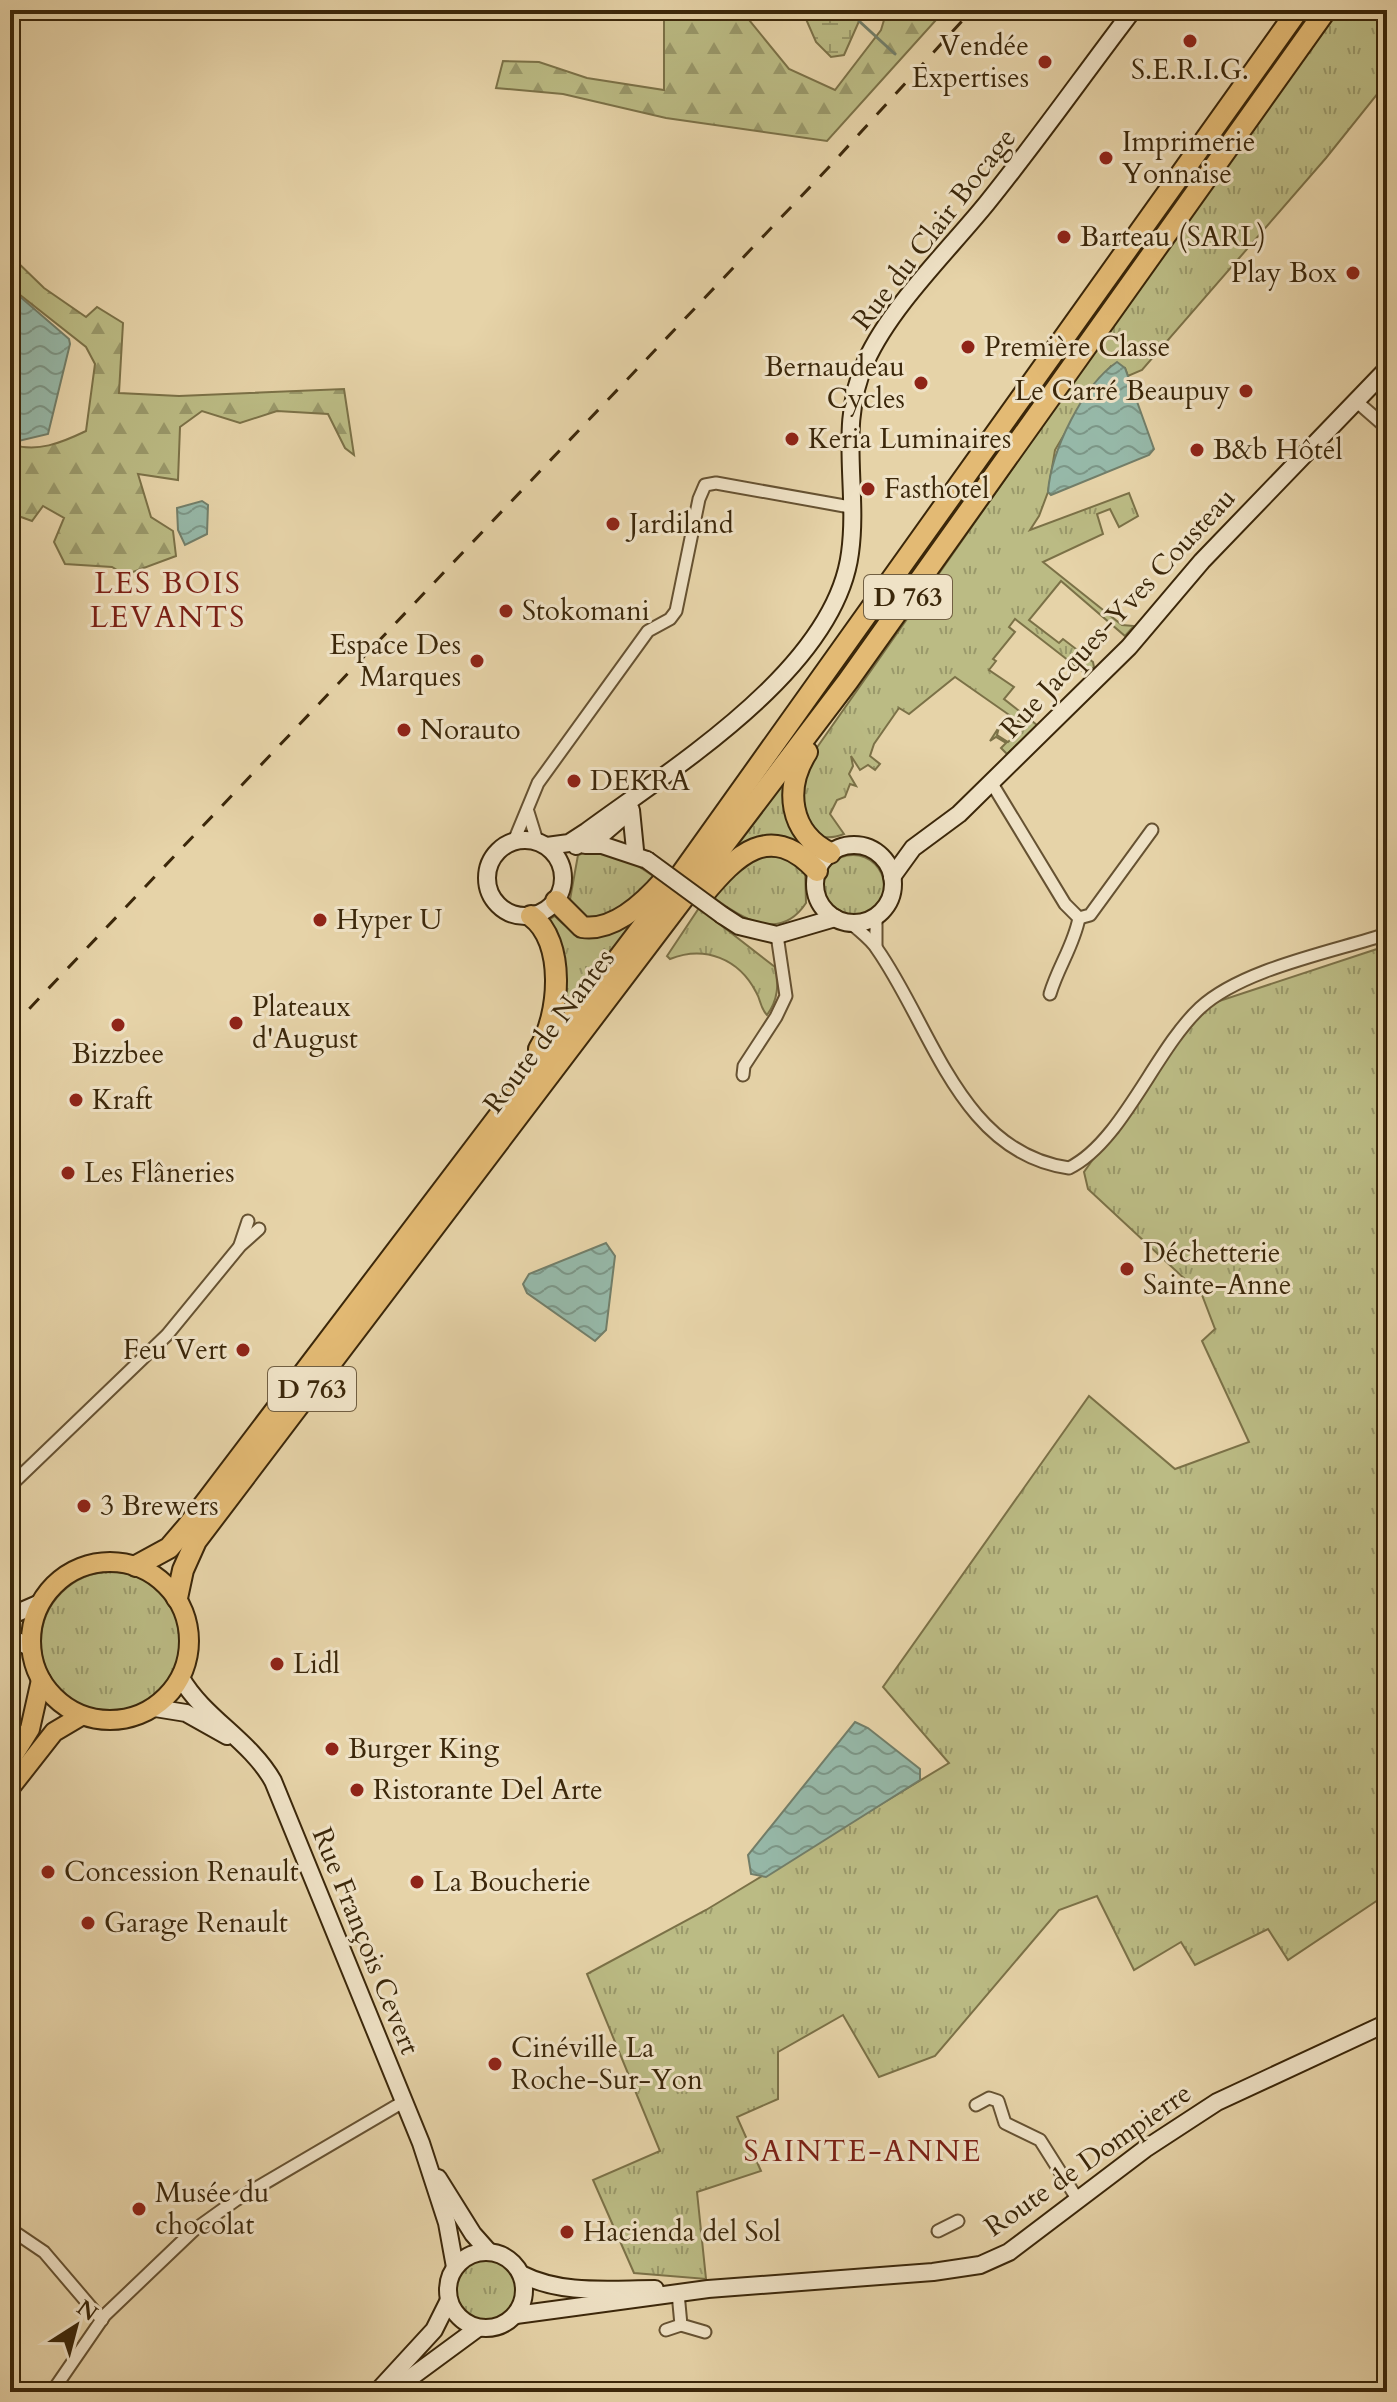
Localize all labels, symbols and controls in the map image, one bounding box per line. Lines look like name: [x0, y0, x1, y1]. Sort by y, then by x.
place label: Vendée Expertises: [912, 27, 1029, 97]
marker: S.E.R.I.G.: [1181, 32, 1199, 50]
place label: S.E.R.I.G.: [1131, 51, 1249, 89]
marker: Vendée Expertises: [1036, 53, 1054, 71]
street label: Rue du Clair Bocage: [843, 120, 1025, 338]
place label: Imprimerie Yonnaise: [1122, 123, 1255, 193]
marker: Imprimerie Yonnaise: [1097, 149, 1115, 167]
place label: Barteau (SARL): [1080, 218, 1266, 256]
marker: Barteau (SARL): [1055, 228, 1073, 246]
place label: Play Box: [1231, 254, 1337, 292]
marker: Play Box: [1344, 264, 1362, 282]
place label: Première Classe: [984, 328, 1170, 366]
marker: Première Classe: [959, 338, 977, 356]
place label: Bernaudeau Cycles: [765, 348, 905, 418]
place label: Le Carré Beaupuy: [1014, 372, 1230, 410]
marker: Bernaudeau Cycles: [912, 374, 930, 392]
marker: Le Carré Beaupuy: [1237, 382, 1255, 400]
place label: Keria Luminaires: [808, 420, 1011, 458]
marker: Keria Luminaires: [783, 430, 801, 448]
place label: B&b Hôtel: [1213, 431, 1343, 469]
marker: B&b Hôtel: [1188, 441, 1206, 459]
place label: Fasthotel: [884, 470, 989, 508]
marker: Fasthotel: [859, 480, 877, 498]
street label: Rue Jacques-Yves Cousteau: [992, 480, 1244, 746]
place label: Jardiland: [625, 505, 734, 543]
marker: Jardiland: [604, 515, 622, 533]
district label: LES BOIS LEVANTS: [90, 563, 246, 638]
road number: D 763: [864, 575, 952, 619]
place label: Stokomani: [522, 592, 650, 630]
marker: Stokomani: [497, 602, 515, 620]
place label: Espace Des Marques: [330, 626, 461, 696]
marker: Espace Des Marques: [468, 652, 486, 670]
place label: Norauto: [420, 711, 521, 749]
marker: Norauto: [395, 721, 413, 739]
place label: DEKRA: [590, 762, 690, 800]
marker: DEKRA: [565, 772, 583, 790]
place label: Hyper U: [336, 901, 443, 939]
marker: Hyper U: [311, 911, 329, 929]
street label: Route de Nantes: [475, 941, 623, 1121]
place label: Plateaux d'August: [252, 988, 358, 1058]
marker: Plateaux d'August: [227, 1014, 245, 1032]
marker: Bizzbee: [109, 1016, 127, 1034]
place label: Bizzbee: [72, 1035, 164, 1073]
place label: Kraft: [92, 1081, 153, 1119]
marker: Kraft: [67, 1091, 85, 1109]
place label: Les Flâneries: [84, 1154, 235, 1192]
marker: Les Flâneries: [59, 1164, 77, 1182]
place label: Déchetterie Sainte-Anne: [1143, 1234, 1291, 1304]
marker: Déchetterie Sainte-Anne: [1118, 1260, 1136, 1278]
place label: Feu Vert: [123, 1331, 227, 1369]
marker: Feu Vert: [234, 1341, 252, 1359]
road number: D 763: [268, 1367, 356, 1411]
place label: 3 Brewers: [100, 1487, 219, 1525]
marker: 3 Brewers: [75, 1497, 93, 1515]
place label: Lidl: [293, 1645, 340, 1683]
marker: Lidl: [268, 1655, 286, 1673]
place label: Burger King: [348, 1730, 499, 1768]
marker: Burger King: [323, 1740, 341, 1758]
place label: Ristorante Del Arte: [373, 1771, 603, 1809]
marker: Ristorante Del Arte: [348, 1781, 366, 1799]
street label: Rue François Cevert: [303, 1822, 429, 2060]
place label: Concession Renault: [64, 1853, 299, 1891]
marker: Concession Renault: [39, 1863, 57, 1881]
place label: La Boucherie: [433, 1863, 591, 1901]
marker: La Boucherie: [408, 1873, 426, 1891]
place label: Garage Renault: [104, 1904, 288, 1942]
marker: Garage Renault: [79, 1914, 97, 1932]
place label: Cinéville La Roche-Sur-Yon: [511, 2029, 703, 2099]
marker: Cinéville La Roche-Sur-Yon: [486, 2055, 504, 2073]
street label: Route de Dompierre: [977, 2074, 1199, 2246]
district label: SAINTE-ANNE: [743, 2131, 983, 2172]
place label: Musée du chocolat: [155, 2174, 269, 2244]
marker: Musée du chocolat: [130, 2200, 148, 2218]
place label: Hacienda del Sol: [583, 2213, 781, 2251]
marker: Hacienda del Sol: [558, 2223, 576, 2241]
north arrow: [36, 2286, 116, 2366]
text: N: [71, 2293, 104, 2328]

